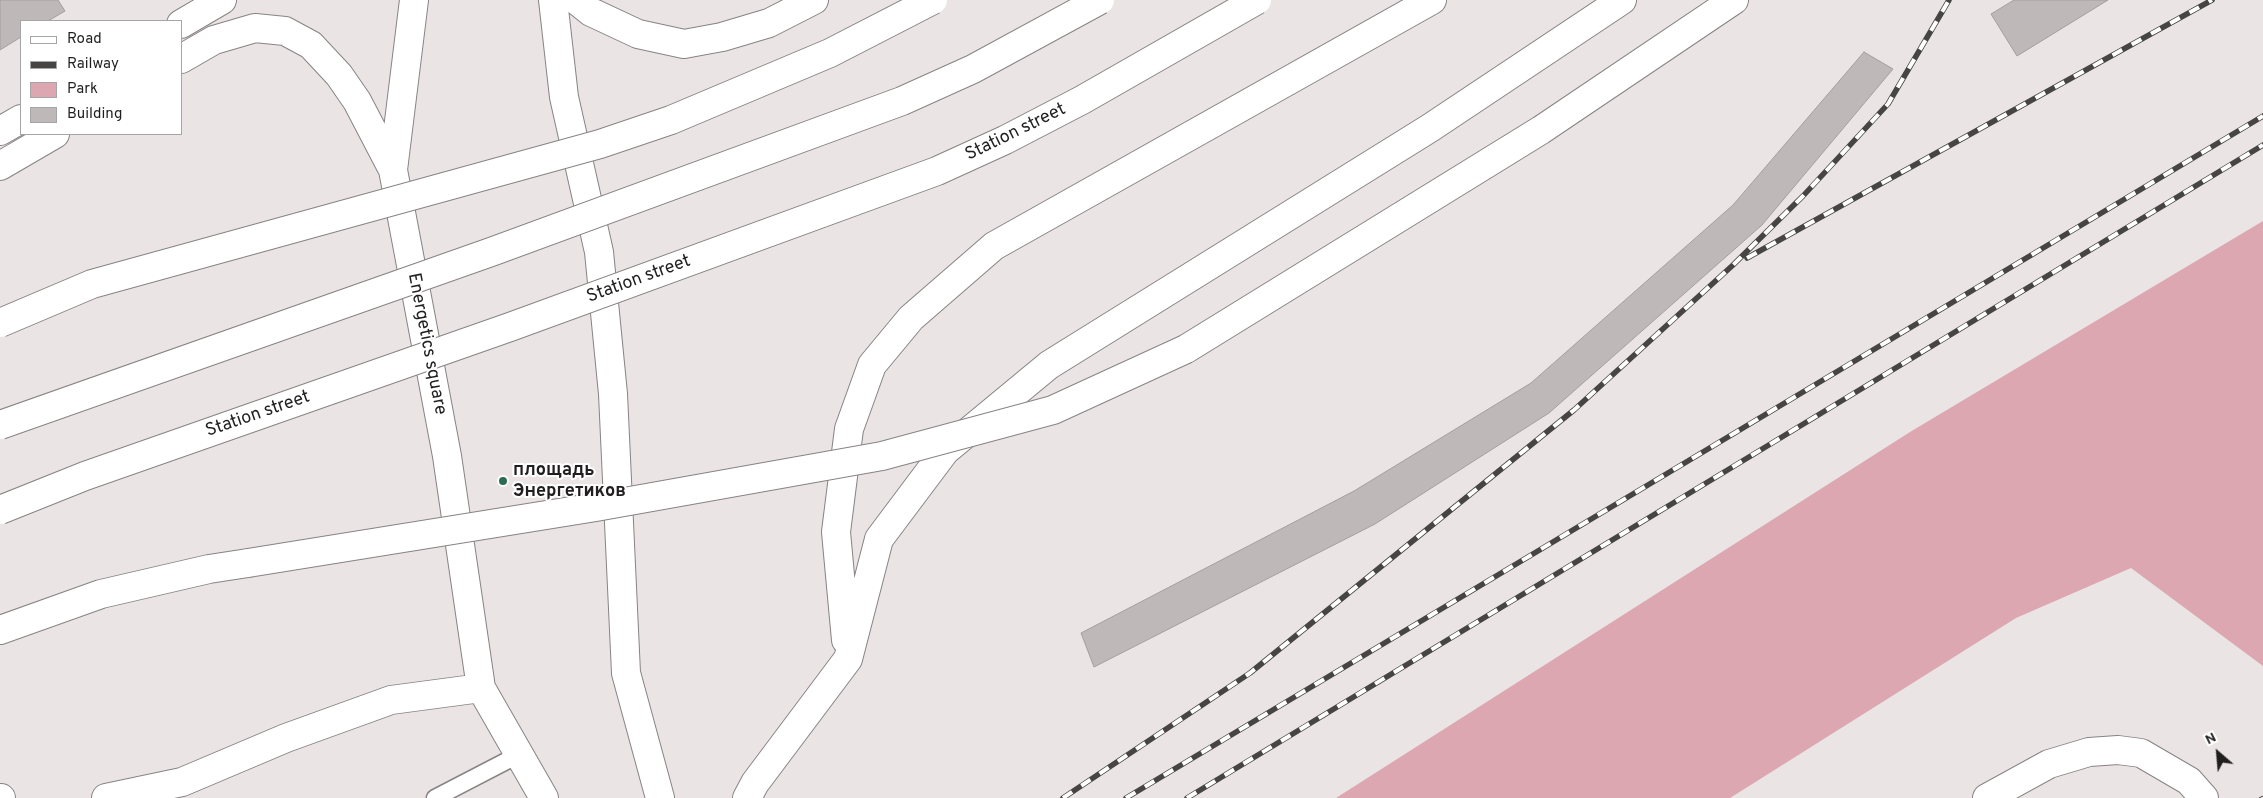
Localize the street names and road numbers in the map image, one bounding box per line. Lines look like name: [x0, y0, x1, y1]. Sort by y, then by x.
street label: Station street: [962, 99, 1070, 167]
street label: Station street: [584, 251, 694, 309]
street label: Energetics square: [402, 271, 450, 417]
street label: Station street: [203, 387, 313, 443]

